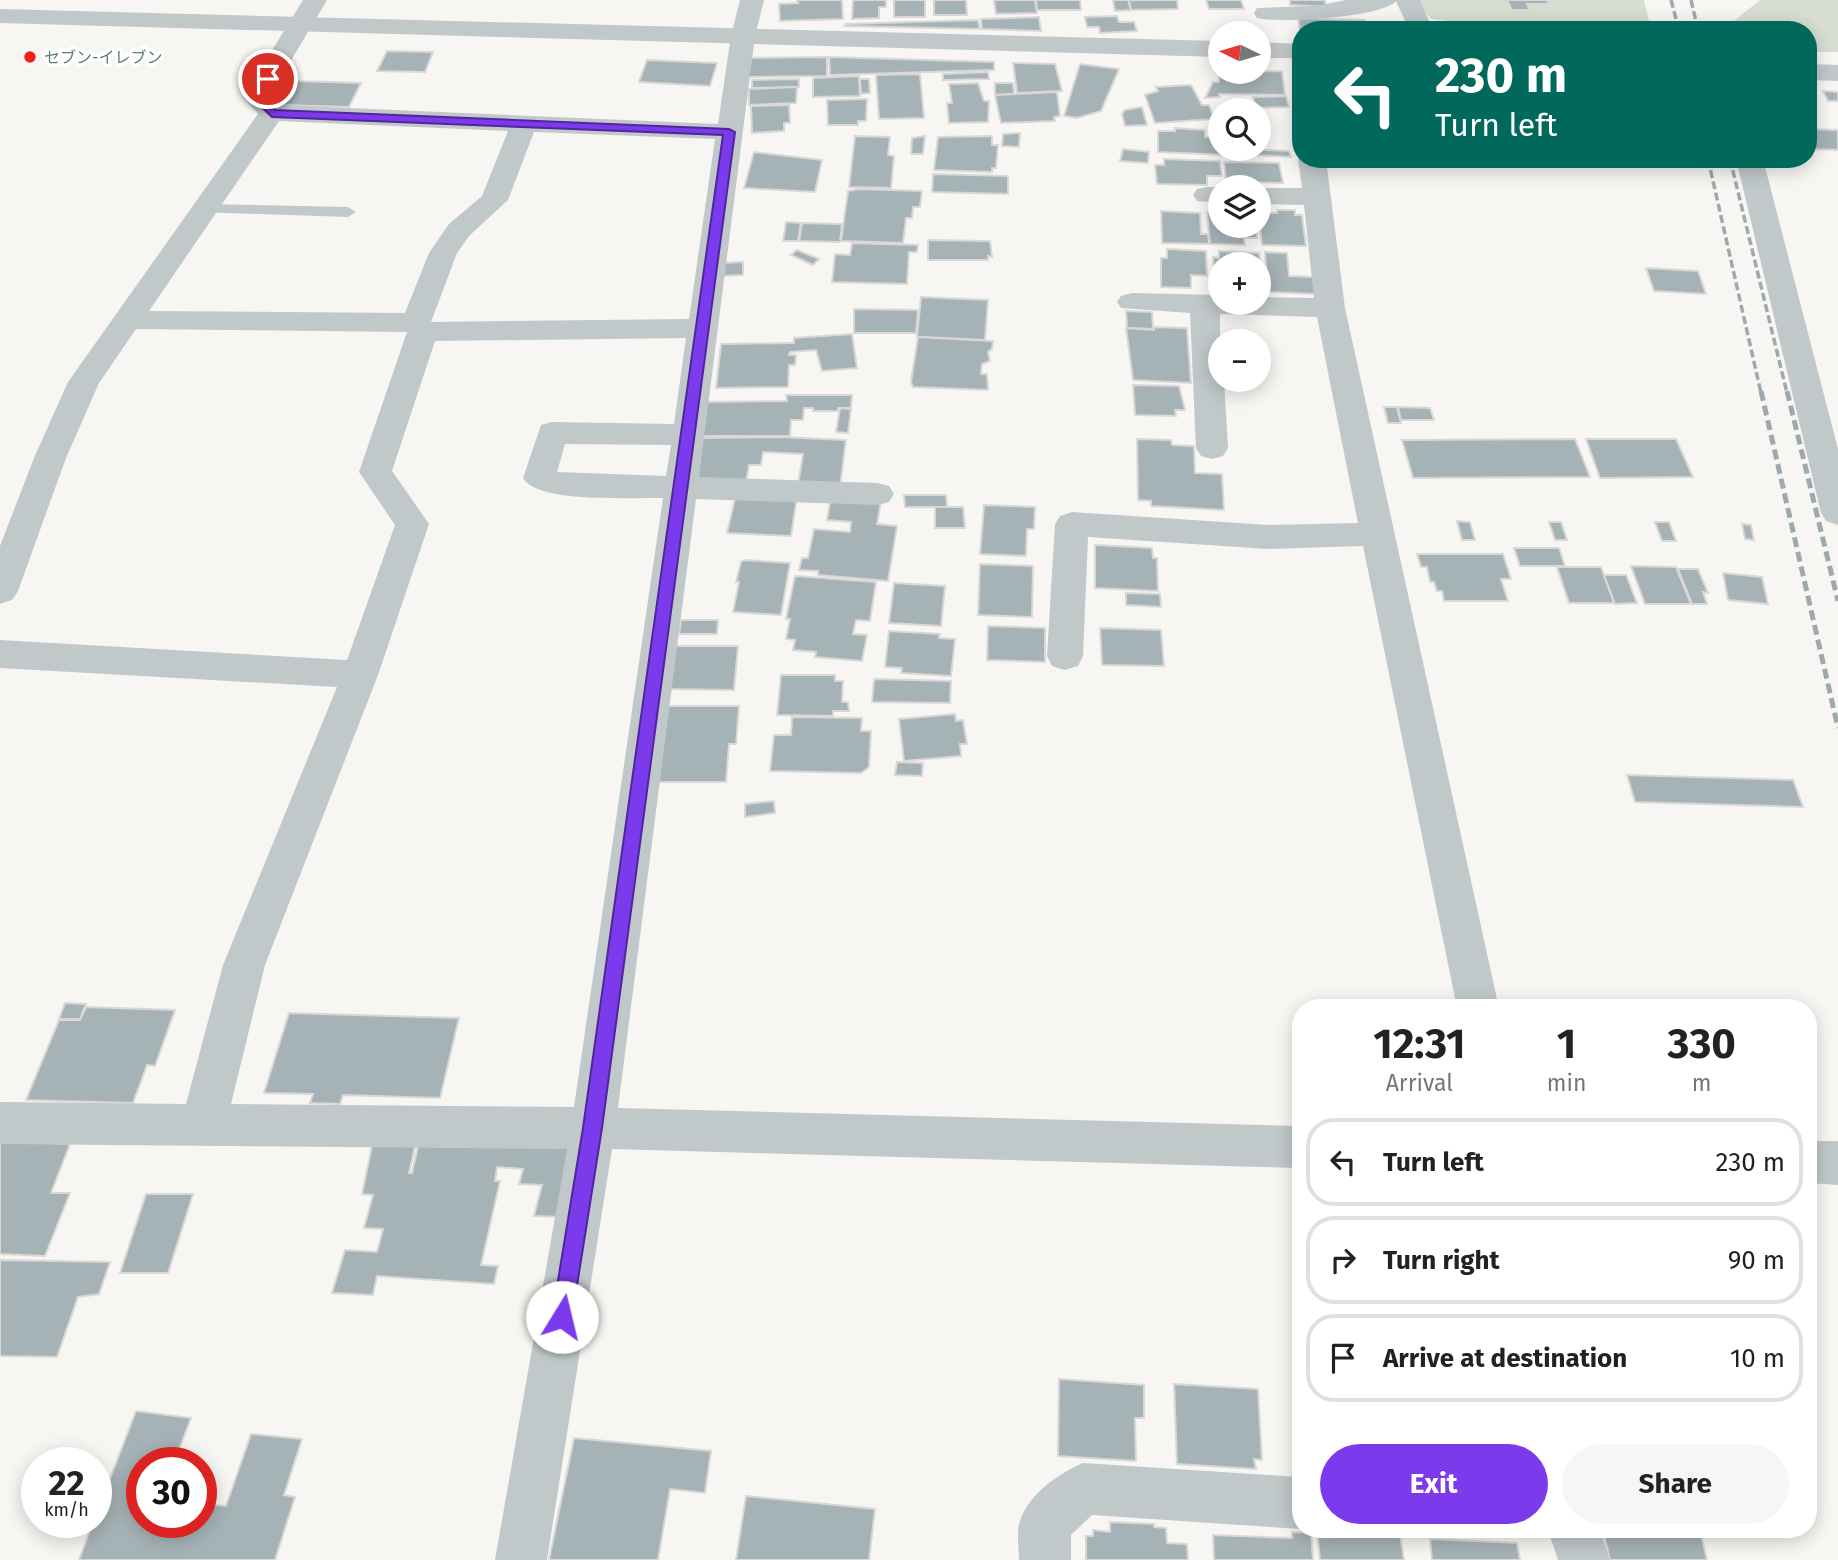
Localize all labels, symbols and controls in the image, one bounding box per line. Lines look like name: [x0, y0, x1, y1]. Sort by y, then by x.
north arrow: [1208, 21, 1270, 84]
map controls: [1208, 21, 1271, 392]
text: 230 m: [1435, 46, 1567, 105]
place label: セブン-イレブン: [44, 48, 162, 67]
marker: セブン-イレブン: [22, 49, 38, 65]
pin: [238, 49, 298, 109]
icon: left: [1320, 49, 1411, 140]
icon: arrive: [249, 60, 287, 98]
button: search: [1208, 98, 1271, 161]
text: Turn left: [1435, 106, 1557, 144]
button: layers: [1208, 175, 1271, 238]
button: +: [1208, 252, 1271, 315]
button: −: [1208, 329, 1271, 392]
text: 12:31: [1373, 1019, 1466, 1069]
text: 1: [1557, 1019, 1576, 1069]
text: 330: [1668, 1019, 1736, 1069]
text: Arrival: [1386, 1069, 1453, 1097]
text: min: [1547, 1069, 1586, 1097]
text: m: [1692, 1069, 1712, 1097]
icon: left: [1324, 1143, 1362, 1181]
text: Turn left: [1383, 1147, 1484, 1178]
text: 230 m: [1716, 1147, 1785, 1178]
icon: right: [1324, 1241, 1362, 1279]
text: Turn right: [1383, 1245, 1500, 1276]
text: 90 m: [1728, 1245, 1785, 1276]
position arrow: [525, 1280, 599, 1354]
icon: arrive: [1324, 1339, 1362, 1377]
text: Arrive at destination: [1383, 1343, 1627, 1374]
text: 10 m: [1730, 1343, 1785, 1374]
button: Exit: [1320, 1444, 1548, 1524]
button: Share: [1562, 1444, 1789, 1524]
speed limit sign: 30: [126, 1447, 217, 1538]
text: 22: [48, 1462, 85, 1504]
text: km/h: [44, 1499, 89, 1521]

